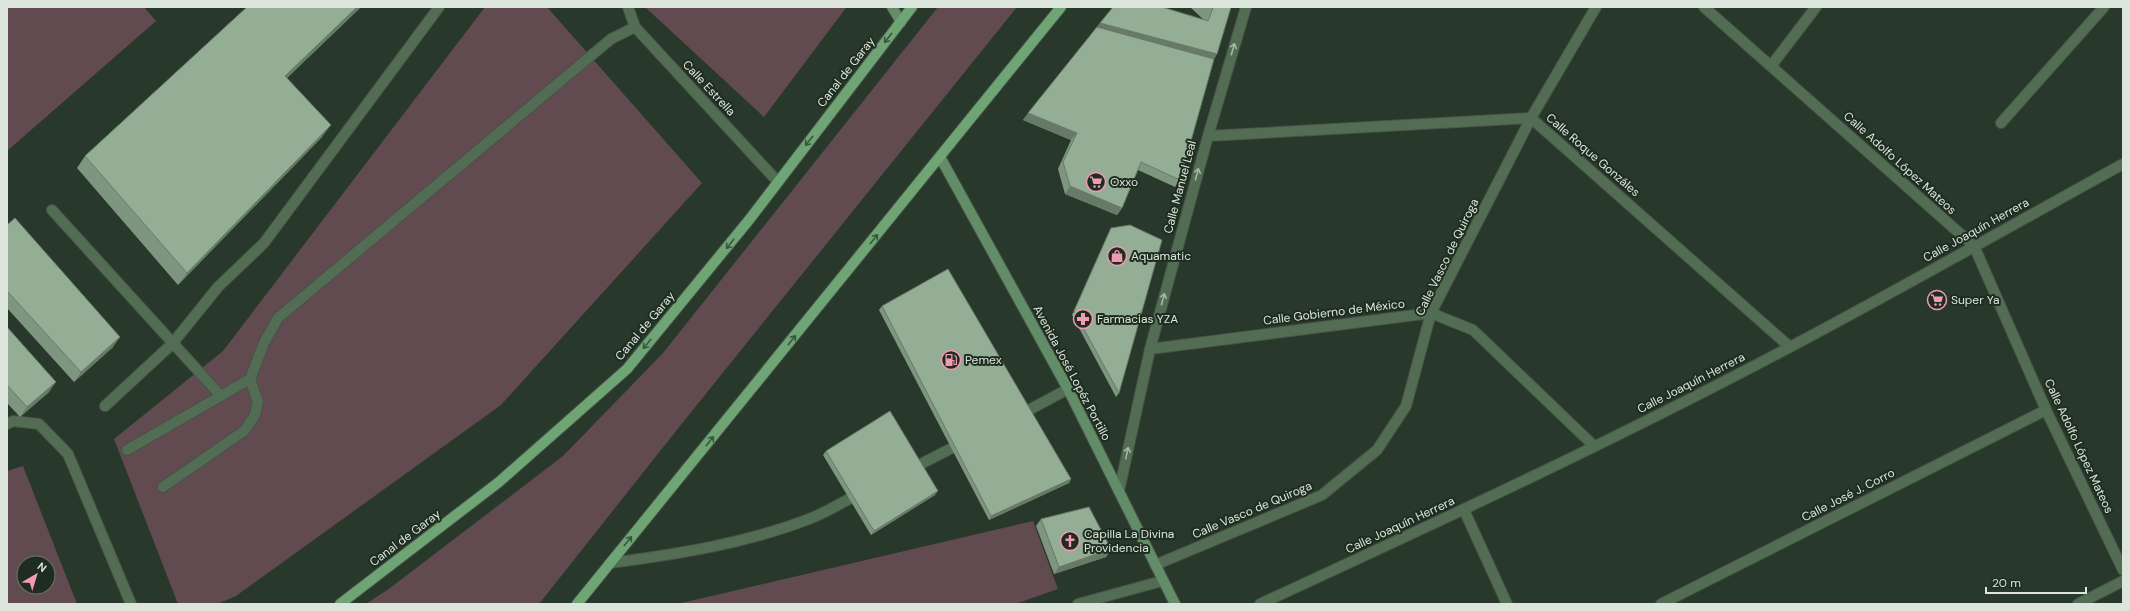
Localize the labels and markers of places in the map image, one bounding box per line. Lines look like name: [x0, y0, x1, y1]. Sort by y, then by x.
supermarket icon: Oxxo: [1085, 171, 1107, 193]
place label: Oxxo: [1110, 174, 1138, 190]
shop icon: Aquamatic: [1106, 245, 1128, 267]
place label: Aquamatic: [1131, 248, 1191, 264]
supermarket icon: Super Ya: [1926, 289, 1948, 311]
place label: Super Ya: [1951, 292, 1999, 308]
pharmacy icon: Farmacias YZA: [1072, 308, 1094, 330]
place label: Farmacias YZA: [1097, 311, 1178, 327]
fuel station icon: Pemex: [940, 349, 962, 371]
place label: Pemex: [965, 352, 1002, 368]
place label: Capilla La Divina Providencia: [1084, 526, 1174, 556]
church icon: Capilla La Divina Providencia: [1059, 530, 1081, 552]

